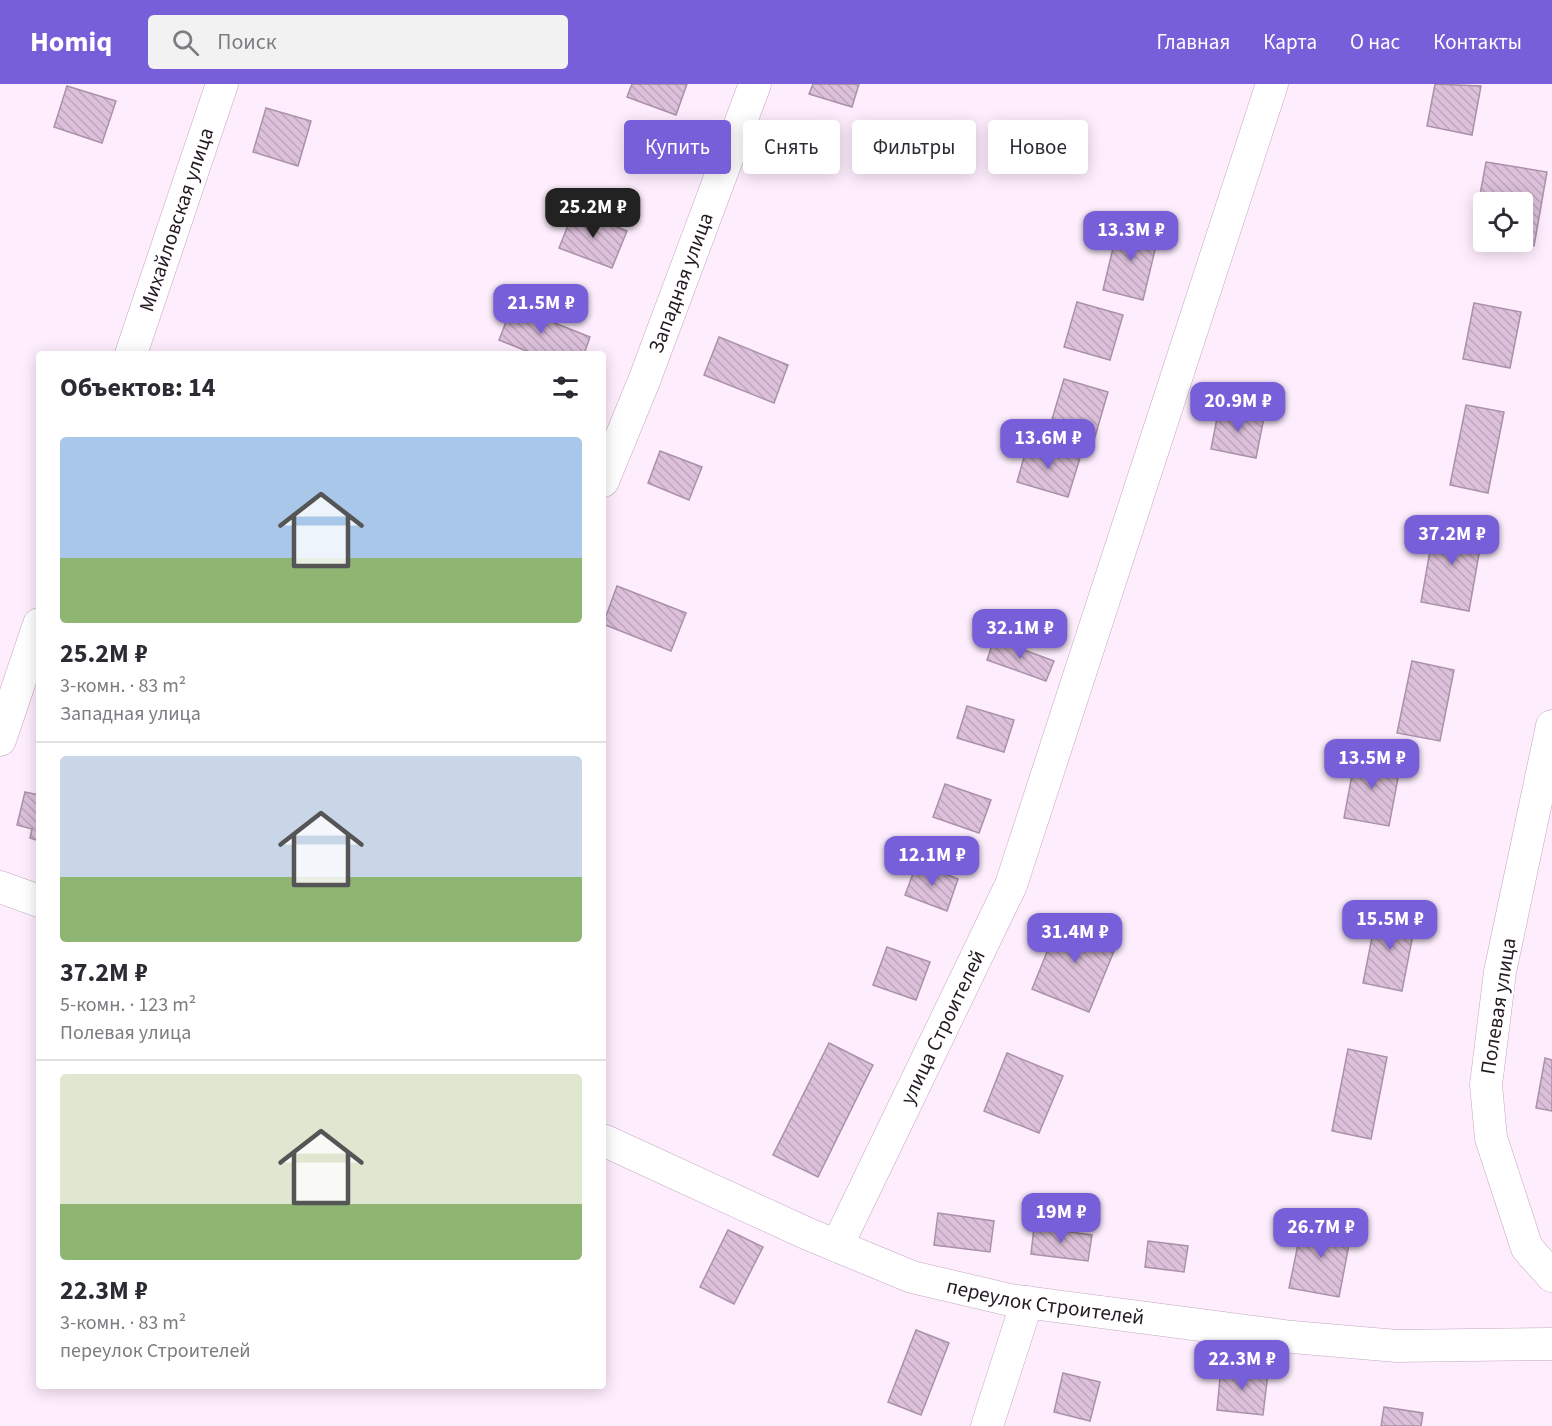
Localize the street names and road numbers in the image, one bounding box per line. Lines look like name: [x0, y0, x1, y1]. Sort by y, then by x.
street label: Михайловская улица: [131, 123, 221, 315]
street label: Западная улица: [641, 208, 721, 357]
street label: Полевая улица: [1472, 936, 1524, 1076]
street label: улица Строителей: [892, 945, 993, 1110]
street label: переулок Строителей: [943, 1271, 1146, 1332]

